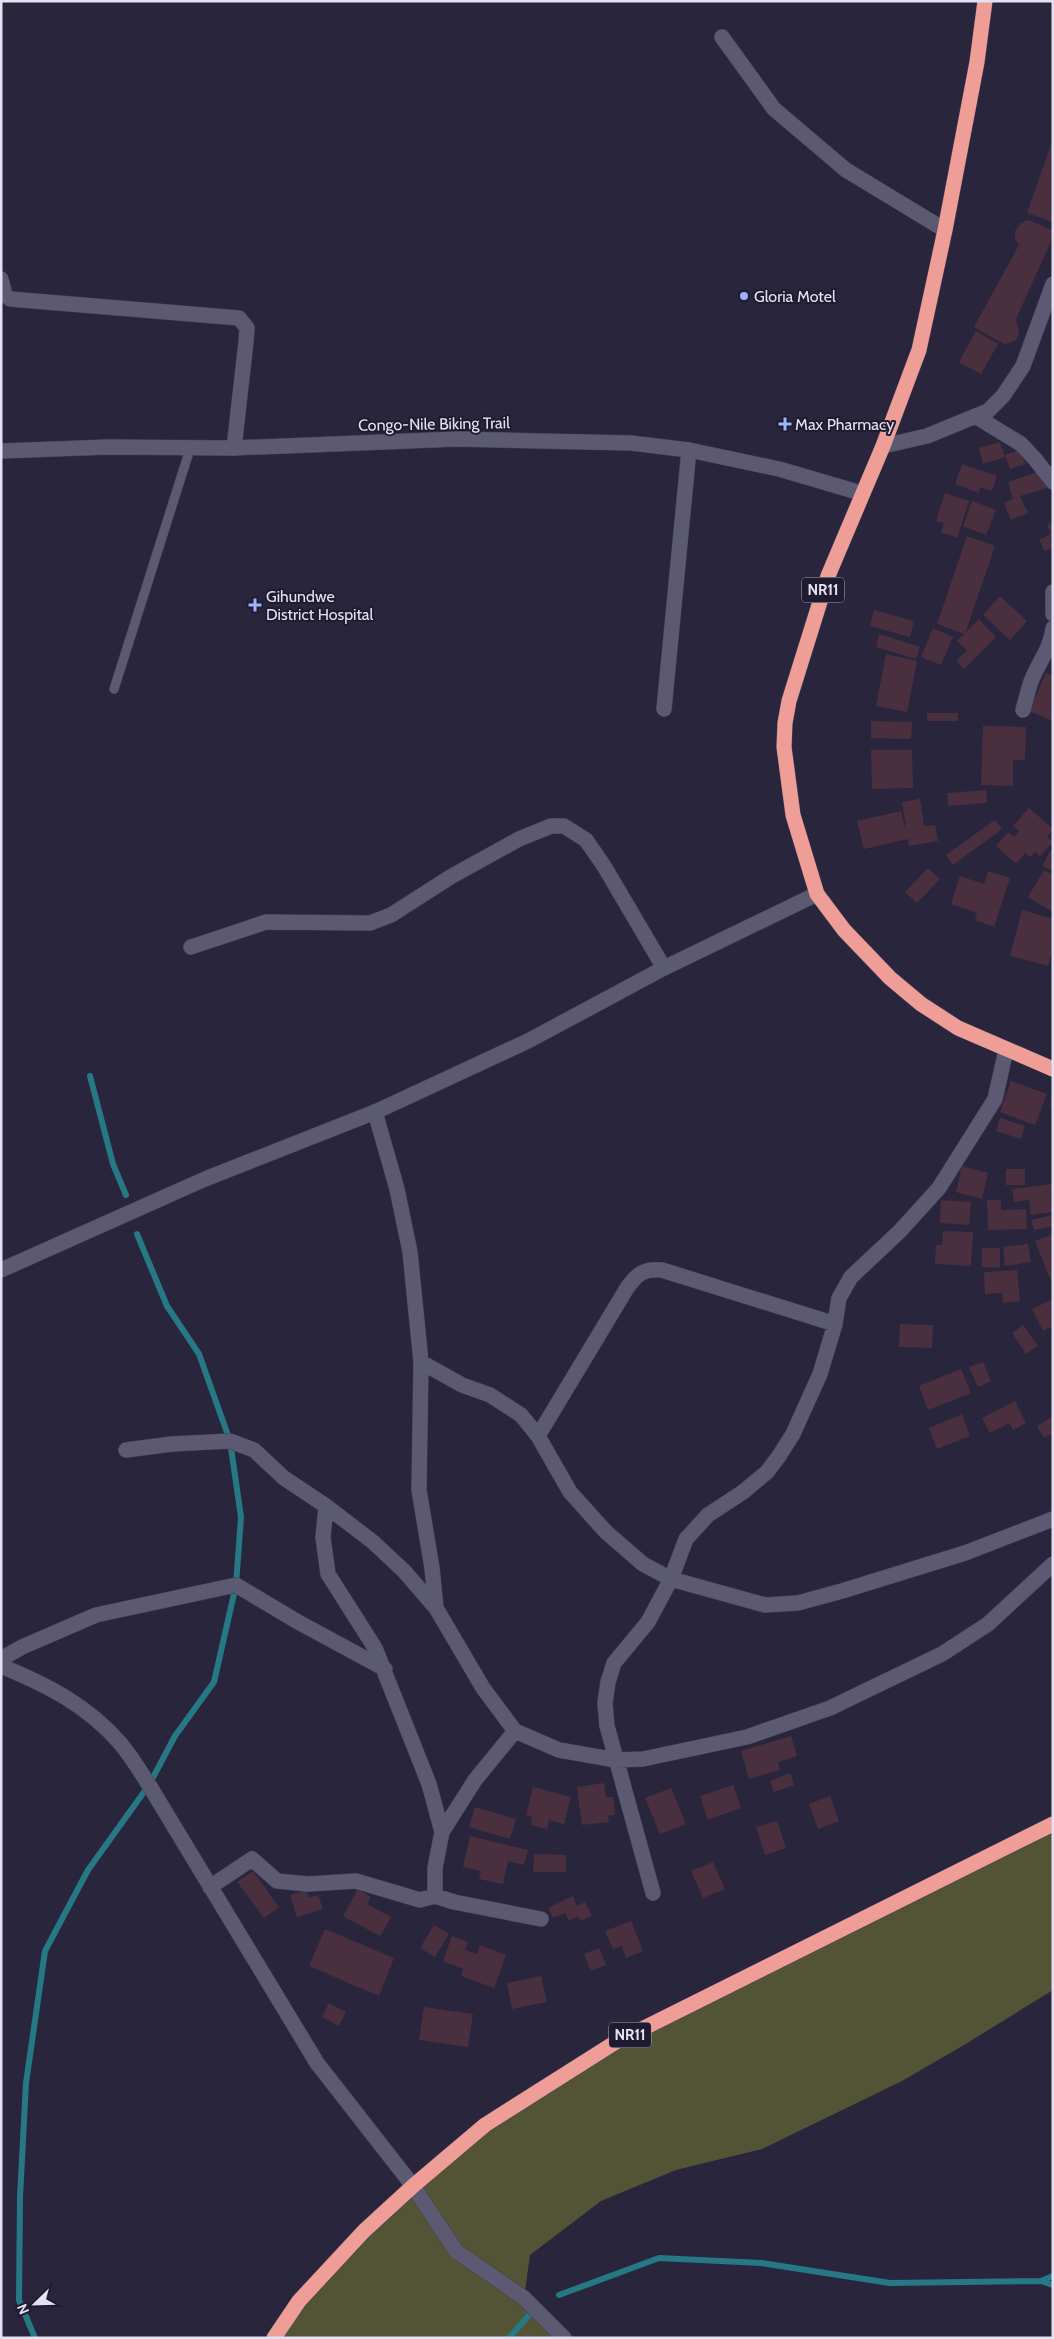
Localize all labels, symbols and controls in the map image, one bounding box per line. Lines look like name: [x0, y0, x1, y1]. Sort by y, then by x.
place label: Gloria Motel: [754, 287, 836, 306]
marker: Gloria Motel: [738, 290, 750, 302]
street label: Congo-Nile Biking Trail: [358, 413, 510, 435]
place label: Max Pharmacy: [795, 415, 894, 434]
marker: Max Pharmacy: [779, 418, 791, 430]
road number: NR11: [802, 578, 844, 602]
place label: Gihundwe District Hospital: [266, 587, 374, 624]
marker: Gihundwe District Hospital: [248, 598, 262, 612]
road number: NR11: [609, 2022, 651, 2048]
north arrow: [10, 2279, 60, 2329]
text: N: [13, 2301, 33, 2317]

